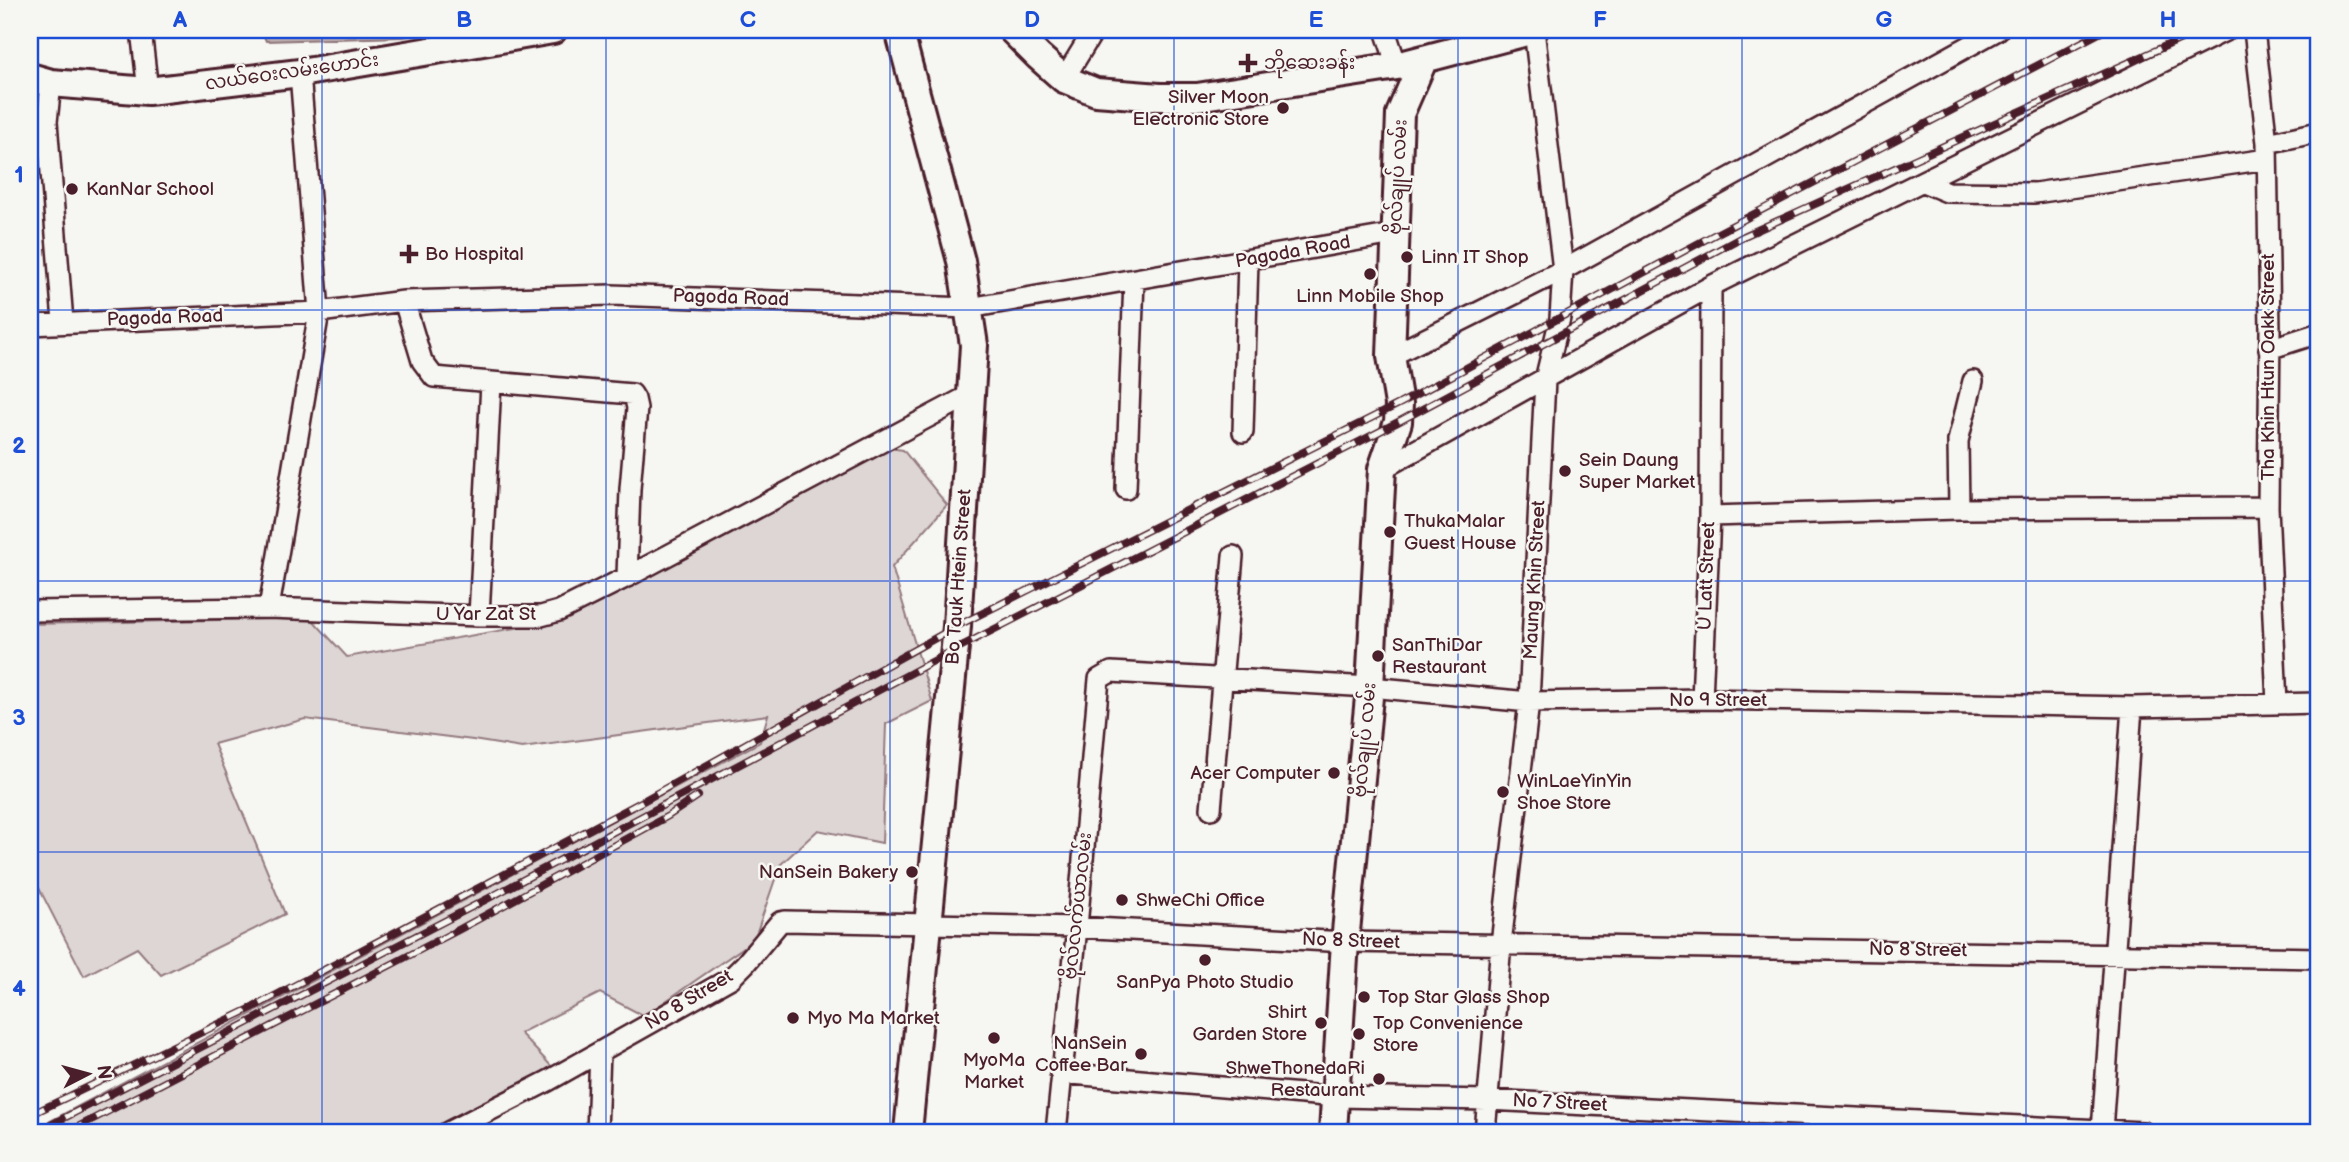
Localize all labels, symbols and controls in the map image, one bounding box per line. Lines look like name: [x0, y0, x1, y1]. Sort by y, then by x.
text: A: [172, 6, 188, 34]
text: B: [456, 6, 472, 34]
text: C: [740, 6, 756, 34]
text: D: [1024, 6, 1040, 34]
text: E: [1309, 6, 1324, 34]
text: F: [1593, 6, 1607, 34]
text: G: [1876, 6, 1893, 34]
text: H: [2159, 6, 2177, 34]
street label: လယ်ဝေးလမ်းဟောင်း: [203, 44, 380, 96]
place label: ဘိုဆေးခန်း: [1264, 48, 1355, 79]
marker: ဘိုဆေးခန်း: [1238, 53, 1258, 73]
place label: Silver Moon Electronic Store: [1133, 86, 1269, 131]
marker: Silver Moon Electronic Store: [1275, 100, 1291, 116]
street label: ဗိုလ်ချုပ် လမ်း: [1379, 118, 1417, 236]
text: 1: [14, 161, 24, 189]
place label: KanNar School: [86, 178, 214, 201]
marker: KanNar School: [64, 181, 80, 197]
street label: Pagoda Road: [1234, 231, 1352, 273]
place label: Bo Hospital: [425, 243, 524, 266]
marker: Bo Hospital: [399, 244, 419, 264]
place label: Linn IT Shop: [1421, 246, 1529, 269]
marker: Linn IT Shop: [1399, 249, 1415, 265]
street label: Tha Khin Htun Oakk Street: [2257, 253, 2280, 480]
marker: Linn Mobile Shop: [1362, 266, 1378, 282]
street label: Pagoda Road: [672, 284, 790, 312]
place label: Linn Mobile Shop: [1296, 285, 1444, 308]
street label: Pagoda Road: [106, 304, 224, 332]
text: 2: [12, 432, 26, 460]
place label: Sein Daung Super Market: [1579, 449, 1696, 494]
marker: Sein Daung Super Market: [1557, 463, 1573, 479]
street label: Bo Tauk Htein Street: [941, 488, 977, 666]
street label: Maung Khin Street: [1519, 500, 1551, 660]
place label: ThukaMalar Guest House: [1404, 510, 1516, 555]
street label: U Latt Street: [1694, 521, 1720, 631]
marker: ThukaMalar Guest House: [1382, 524, 1398, 540]
street label: U Yar Zat St: [436, 603, 536, 626]
place label: SanThiDar Restaurant: [1392, 634, 1487, 679]
marker: SanThiDar Restaurant: [1370, 648, 1386, 664]
street label: ဗိုလ်ချုပ် လမ်း: [1345, 681, 1385, 799]
street label: No 9 Street: [1669, 689, 1767, 712]
text: 3: [12, 704, 26, 732]
place label: Acer Computer: [1191, 762, 1321, 785]
marker: Acer Computer: [1326, 765, 1342, 781]
place label: WinLaeYinYin Shoe Store: [1517, 770, 1632, 815]
marker: WinLaeYinYin Shoe Store: [1495, 784, 1511, 800]
street label: ဗိုလ်လက်ယာလမ်း: [1055, 831, 1101, 981]
place label: NanSein Bakery: [759, 861, 898, 884]
marker: NanSein Bakery: [904, 864, 920, 880]
place label: ShweChi Office: [1136, 889, 1265, 912]
marker: ShweChi Office: [1114, 892, 1130, 908]
street label: No 8 Street: [1302, 928, 1401, 954]
street label: No 8 Street: [1869, 938, 1967, 962]
marker: SanPya Photo Studio: [1197, 952, 1213, 968]
street label: No 8 Street: [641, 965, 737, 1035]
place label: SanPya Photo Studio: [1116, 971, 1294, 994]
text: 4: [12, 975, 26, 1003]
place label: Top Star Glass Shop: [1378, 986, 1550, 1009]
marker: Top Star Glass Shop: [1356, 989, 1372, 1005]
place label: Shirt Garden Store: [1193, 1001, 1307, 1046]
place label: Myo Ma Market: [807, 1007, 940, 1030]
marker: Myo Ma Market: [785, 1010, 801, 1026]
place label: Top Convenience Store: [1373, 1012, 1523, 1057]
marker: Shirt Garden Store: [1313, 1015, 1329, 1031]
marker: Top Convenience Store: [1351, 1026, 1367, 1042]
marker: MyoMa Market: [986, 1030, 1002, 1046]
place label: NanSein Coffee Bar: [1035, 1032, 1128, 1077]
north arrow: [52, 1040, 122, 1110]
marker: NanSein Coffee Bar: [1133, 1046, 1149, 1062]
place label: MyoMa Market: [963, 1049, 1025, 1094]
place label: ShweThonedaRi Restaurant: [1225, 1057, 1365, 1102]
text: N: [91, 1064, 116, 1081]
marker: ShweThonedaRi Restaurant: [1371, 1071, 1387, 1087]
street label: No 7 Street: [1512, 1089, 1608, 1117]

